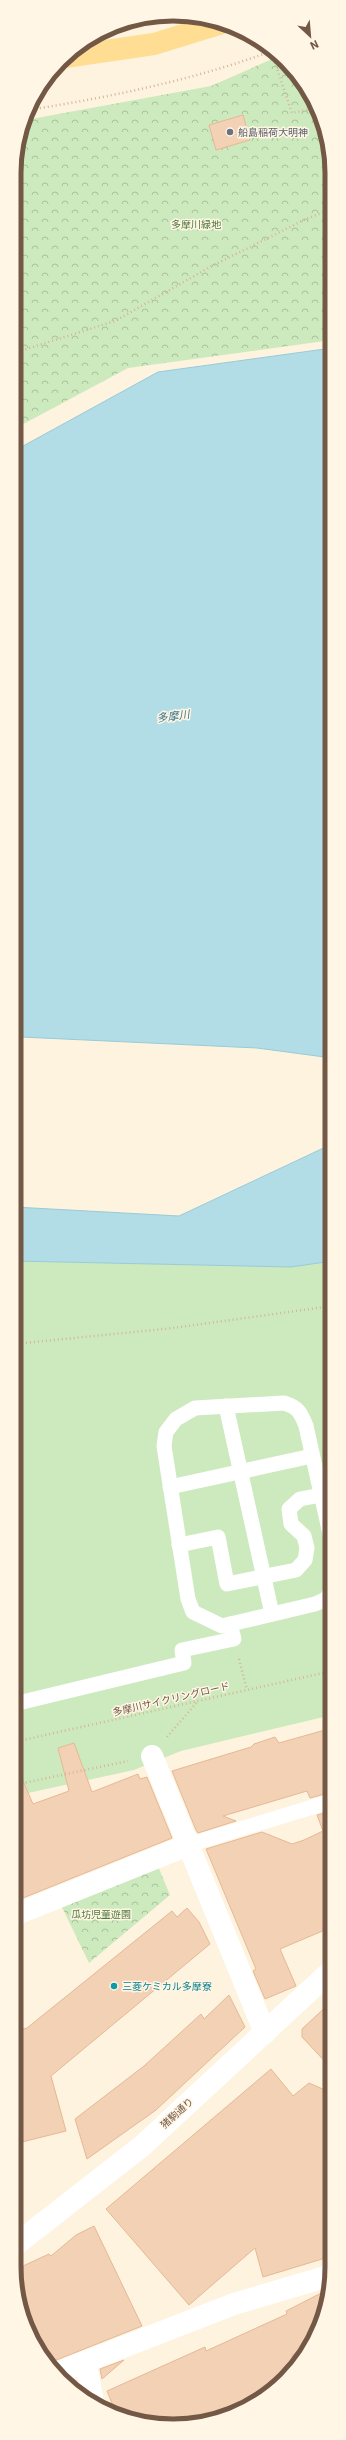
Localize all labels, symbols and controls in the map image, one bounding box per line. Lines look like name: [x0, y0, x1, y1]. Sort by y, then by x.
north arrow: [290, 16, 330, 56]
text: N: [308, 37, 321, 53]
place label: 船島稲荷大明神: [238, 126, 308, 139]
marker: 船島稲荷大明神: [225, 127, 235, 137]
park label: 多摩川緑地: [171, 218, 222, 231]
water label: 多摩川: [156, 707, 191, 725]
street label: 多摩川サイクリングロード: [111, 1679, 231, 1719]
park label: 瓜坊児童遊園: [71, 1908, 131, 1921]
place label: 三菱ケミカル多摩寮: [122, 1980, 212, 1993]
marker: 三菱ケミカル多摩寮: [109, 1981, 119, 1991]
street label: 猪駒通り: [158, 2095, 196, 2131]

